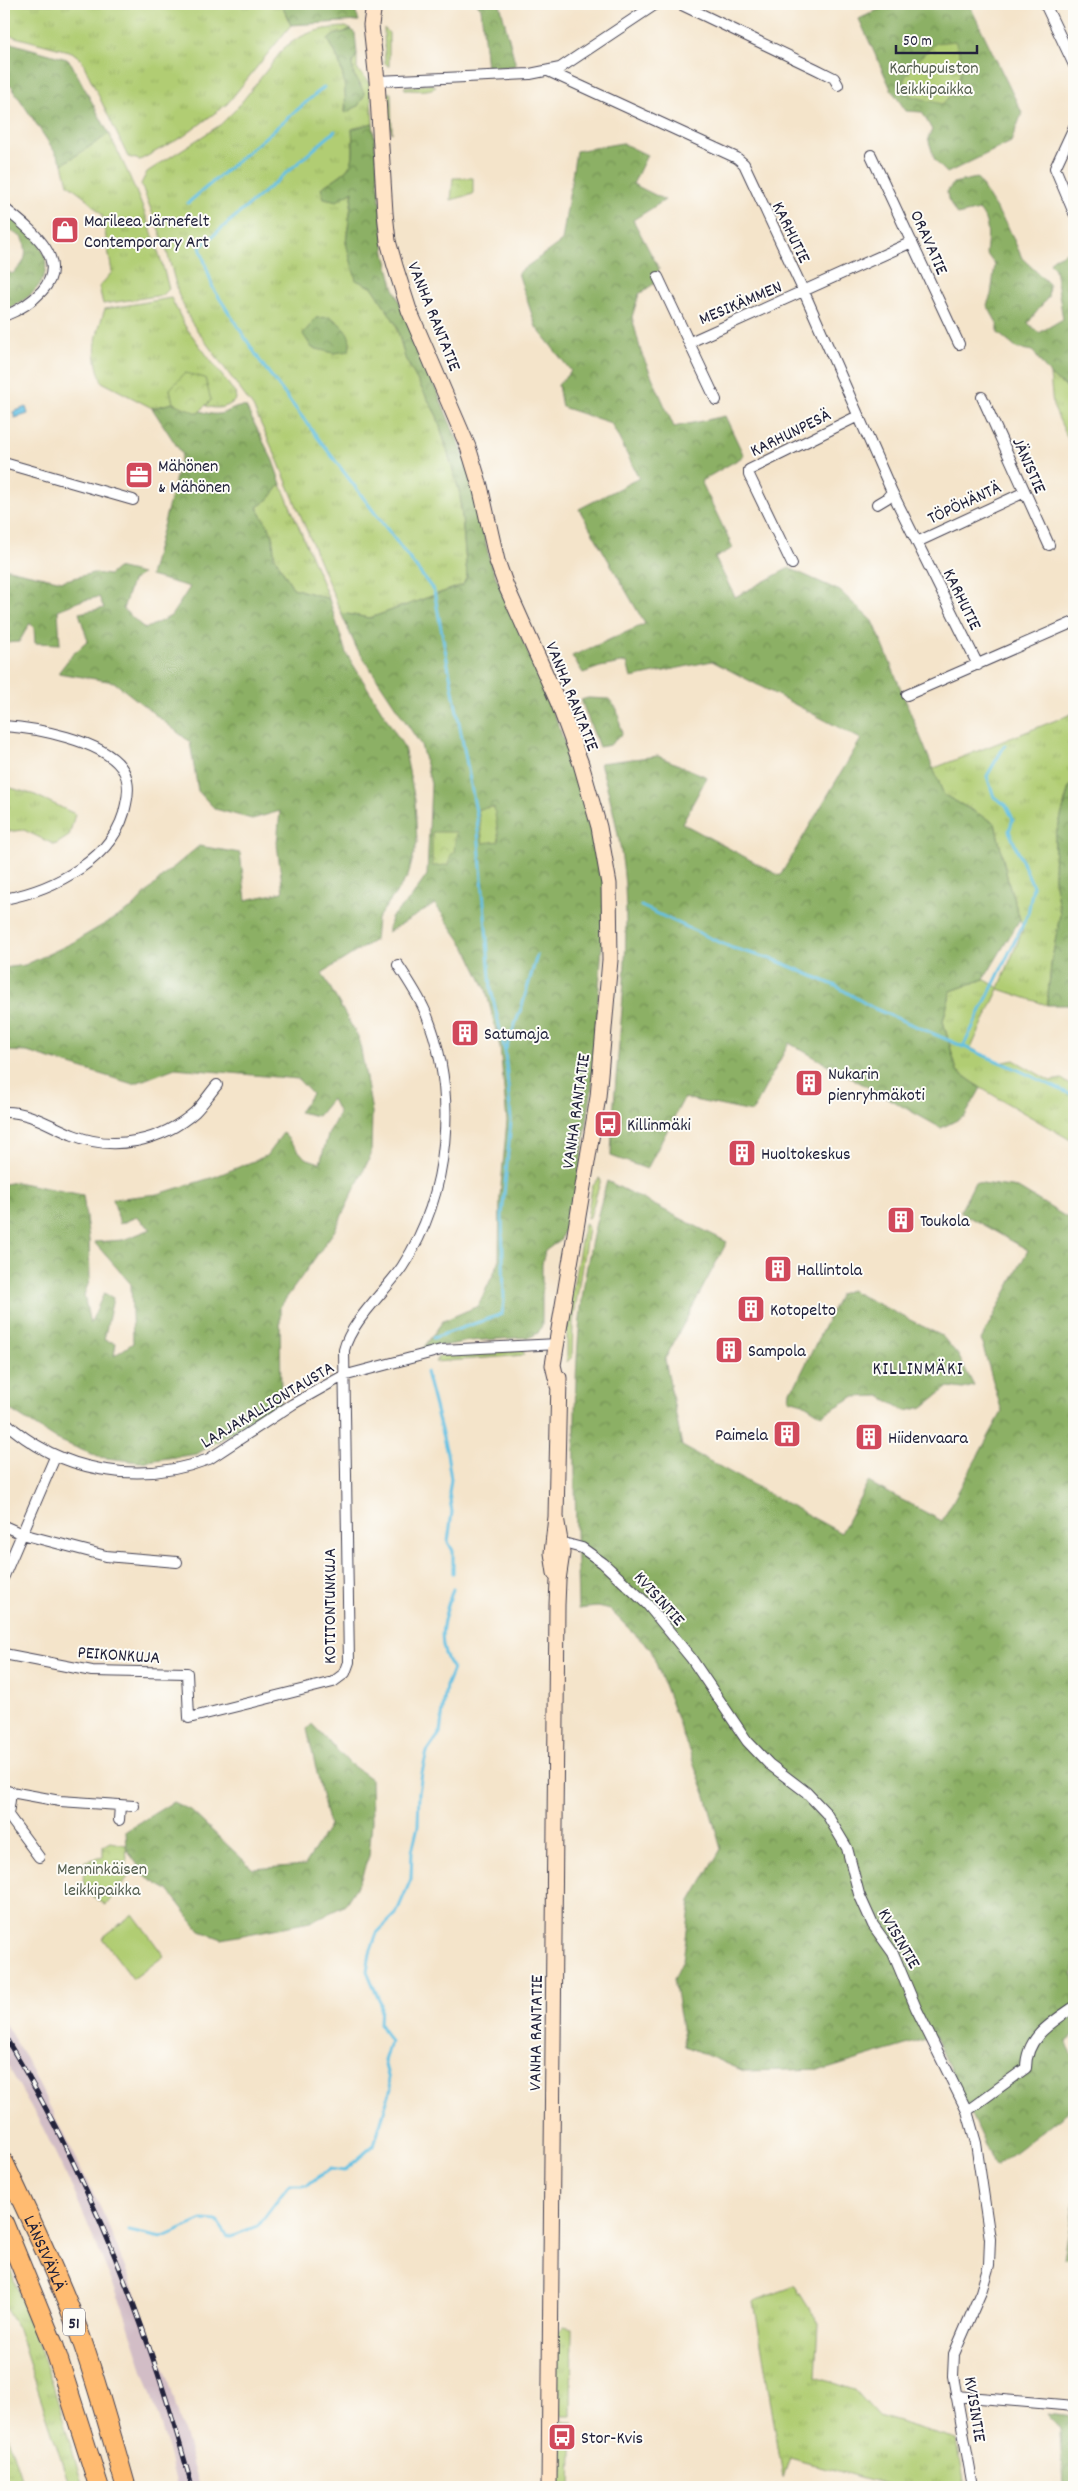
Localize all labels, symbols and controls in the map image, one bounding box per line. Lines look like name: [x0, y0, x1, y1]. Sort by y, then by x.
scale bar: [896, 22, 977, 54]
text: 50 m: [903, 31, 932, 53]
park label: Karhupuiston leikkipaikka: [889, 57, 979, 103]
street label: KARHUTIE: [764, 198, 815, 268]
street label: ORAVATIE: [902, 207, 953, 279]
place label: Marileea Järnefelt Contemporary Art: [84, 210, 210, 256]
shop icon: Marileea Järnefelt Contemporary Art: [50, 215, 80, 245]
street label: VANHA RANTATIE: [399, 258, 466, 375]
street label: MESIKÄMMEN: [696, 276, 786, 333]
street label: KARHUNPESÄ: [746, 404, 836, 465]
street label: JÄNISTIE: [1004, 434, 1051, 498]
place label: Mähönen & Mähönen: [158, 455, 230, 501]
office icon: Mähönen & Mähönen: [124, 460, 154, 490]
street label: TÖPÖHÄNTÄ: [924, 476, 1006, 532]
street label: KARHUTIE: [935, 565, 986, 635]
street label: VANHA RANTATIE: [537, 638, 604, 755]
building icon: Satumaja: [450, 1018, 480, 1048]
place label: Satumaja: [484, 1023, 549, 1048]
street label: VANHA RANTATIE: [557, 1052, 598, 1171]
place label: Nukarin pienryhmäkoti: [828, 1063, 925, 1109]
building icon: Nukarin pienryhmäkoti: [794, 1068, 824, 1098]
bus stop icon: Killinmäki: [593, 1109, 623, 1139]
place label: Killinmäki: [627, 1114, 691, 1139]
building icon: Huoltokeskus: [727, 1138, 757, 1168]
place label: Huoltokeskus: [761, 1143, 851, 1168]
building icon: Toukola: [886, 1205, 916, 1235]
place label: Toukola: [920, 1210, 970, 1235]
building icon: Hallintola: [763, 1254, 793, 1284]
place label: Hallintola: [797, 1259, 863, 1284]
building icon: Kotopelto: [736, 1294, 766, 1324]
place label: Kotopelto: [770, 1299, 836, 1324]
building icon: Sampola: [714, 1335, 744, 1365]
place label: Sampola: [748, 1340, 806, 1365]
street label: LAAJAKALLIONTAUSTA: [197, 1356, 340, 1456]
district label: KILLINMÄKI: [872, 1357, 964, 1384]
building icon: Paimela: [772, 1419, 802, 1449]
building icon: Hiidenvaara: [854, 1422, 884, 1452]
place label: Paimela: [715, 1424, 769, 1449]
place label: Hiidenvaara: [888, 1427, 969, 1452]
street label: KOTITONTUNKUJA: [319, 1548, 344, 1664]
street label: KVISINTIE: [627, 1567, 689, 1633]
street label: PEIKONKUJA: [77, 1641, 161, 1672]
park label: Menninkäisen leikkipaikka: [57, 1858, 147, 1904]
street label: KVISINTIE: [871, 1904, 925, 1974]
street label: VANHA RANTATIE: [524, 1975, 551, 2091]
street label: LÄNSIVÄYLÄ: [15, 2212, 71, 2295]
road number: 51: [63, 2308, 85, 2336]
street label: KVISINTIE: [956, 2375, 991, 2444]
bus stop icon: Stor-Kvis: [547, 2422, 577, 2452]
place label: Stor-Kvis: [581, 2427, 643, 2452]

